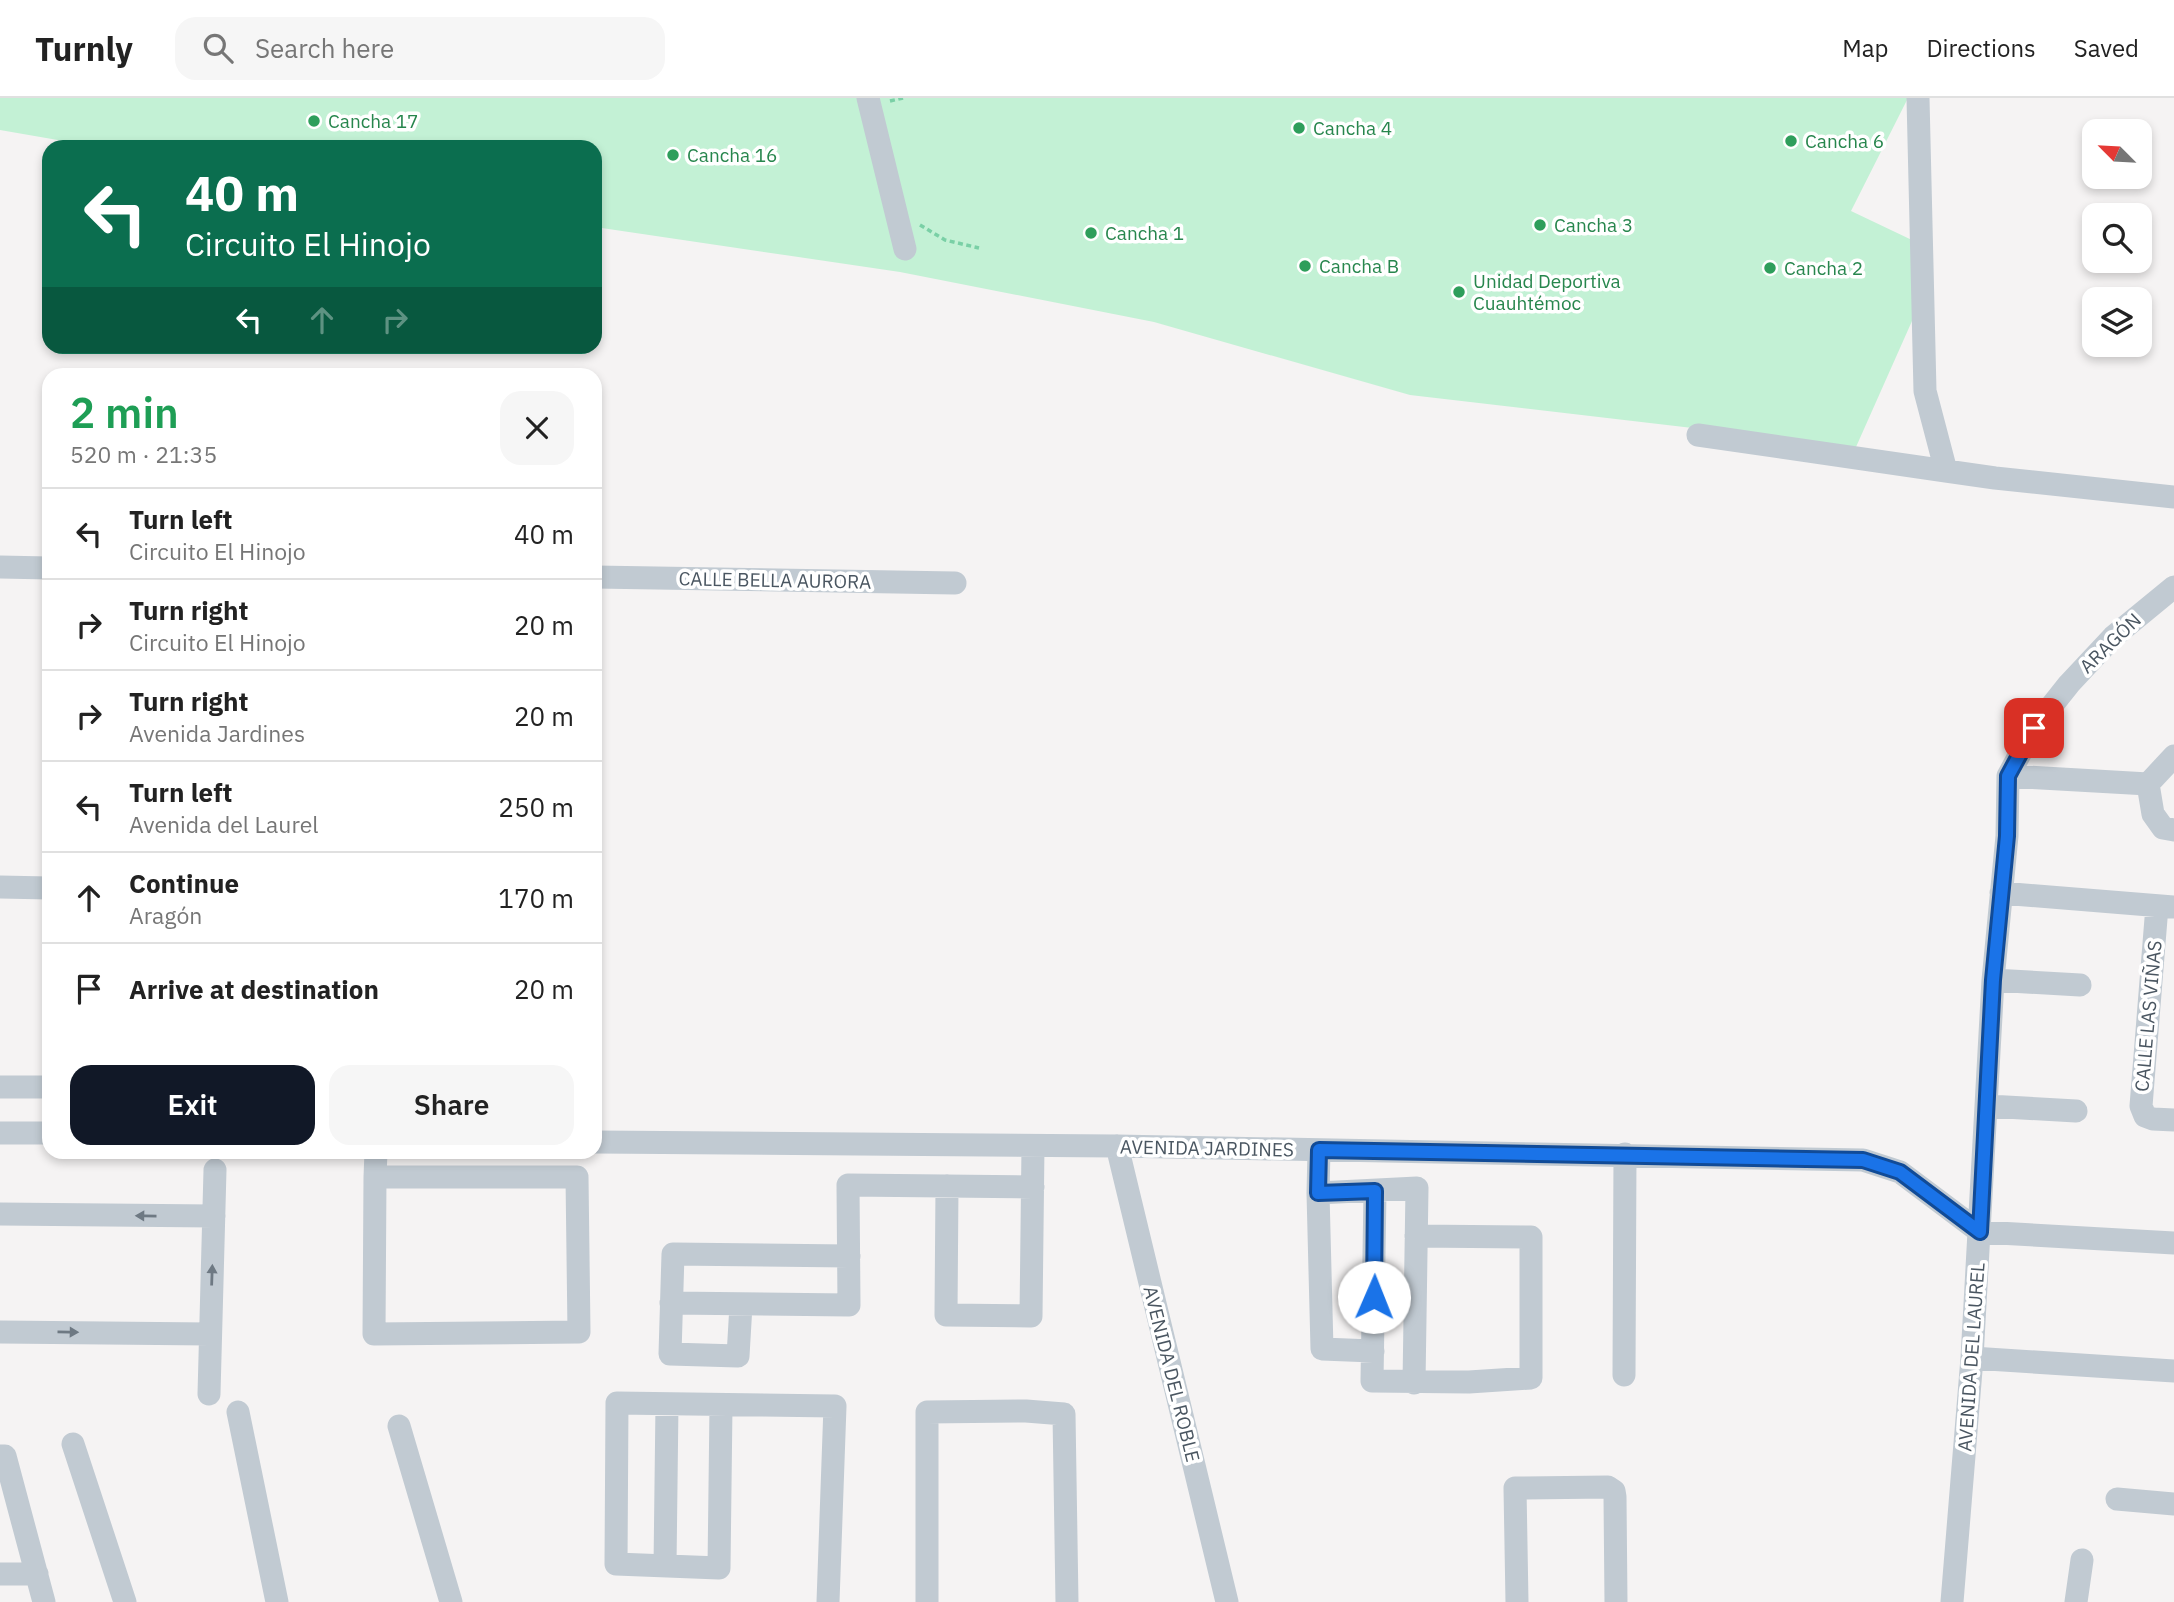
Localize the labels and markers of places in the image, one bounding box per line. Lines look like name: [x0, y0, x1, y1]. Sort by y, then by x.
place label: Cancha 17: [328, 109, 419, 133]
marker: Cancha 17: [306, 113, 322, 129]
place label: Cancha 4: [1313, 116, 1392, 140]
marker: Cancha 4: [1291, 120, 1307, 136]
place label: Cancha 6: [1805, 129, 1884, 153]
marker: Cancha 6: [1783, 133, 1799, 149]
place label: Cancha 16: [687, 143, 778, 167]
marker: Cancha 16: [665, 147, 681, 163]
place label: Cancha 3: [1554, 213, 1633, 237]
marker: Cancha 3: [1532, 217, 1548, 233]
place label: Cancha 1: [1105, 221, 1184, 245]
marker: Cancha 1: [1083, 225, 1099, 241]
place label: Cancha B: [1319, 254, 1399, 278]
place label: Cancha 2: [1784, 256, 1863, 280]
marker: Cancha B: [1297, 258, 1313, 274]
marker: Cancha 2: [1762, 260, 1778, 276]
place label: Unidad Deportiva Cuauhtémoc: [1473, 269, 1621, 315]
marker: Unidad Deportiva Cuauhtémoc: [1451, 284, 1467, 300]
pin: [2004, 698, 2064, 758]

